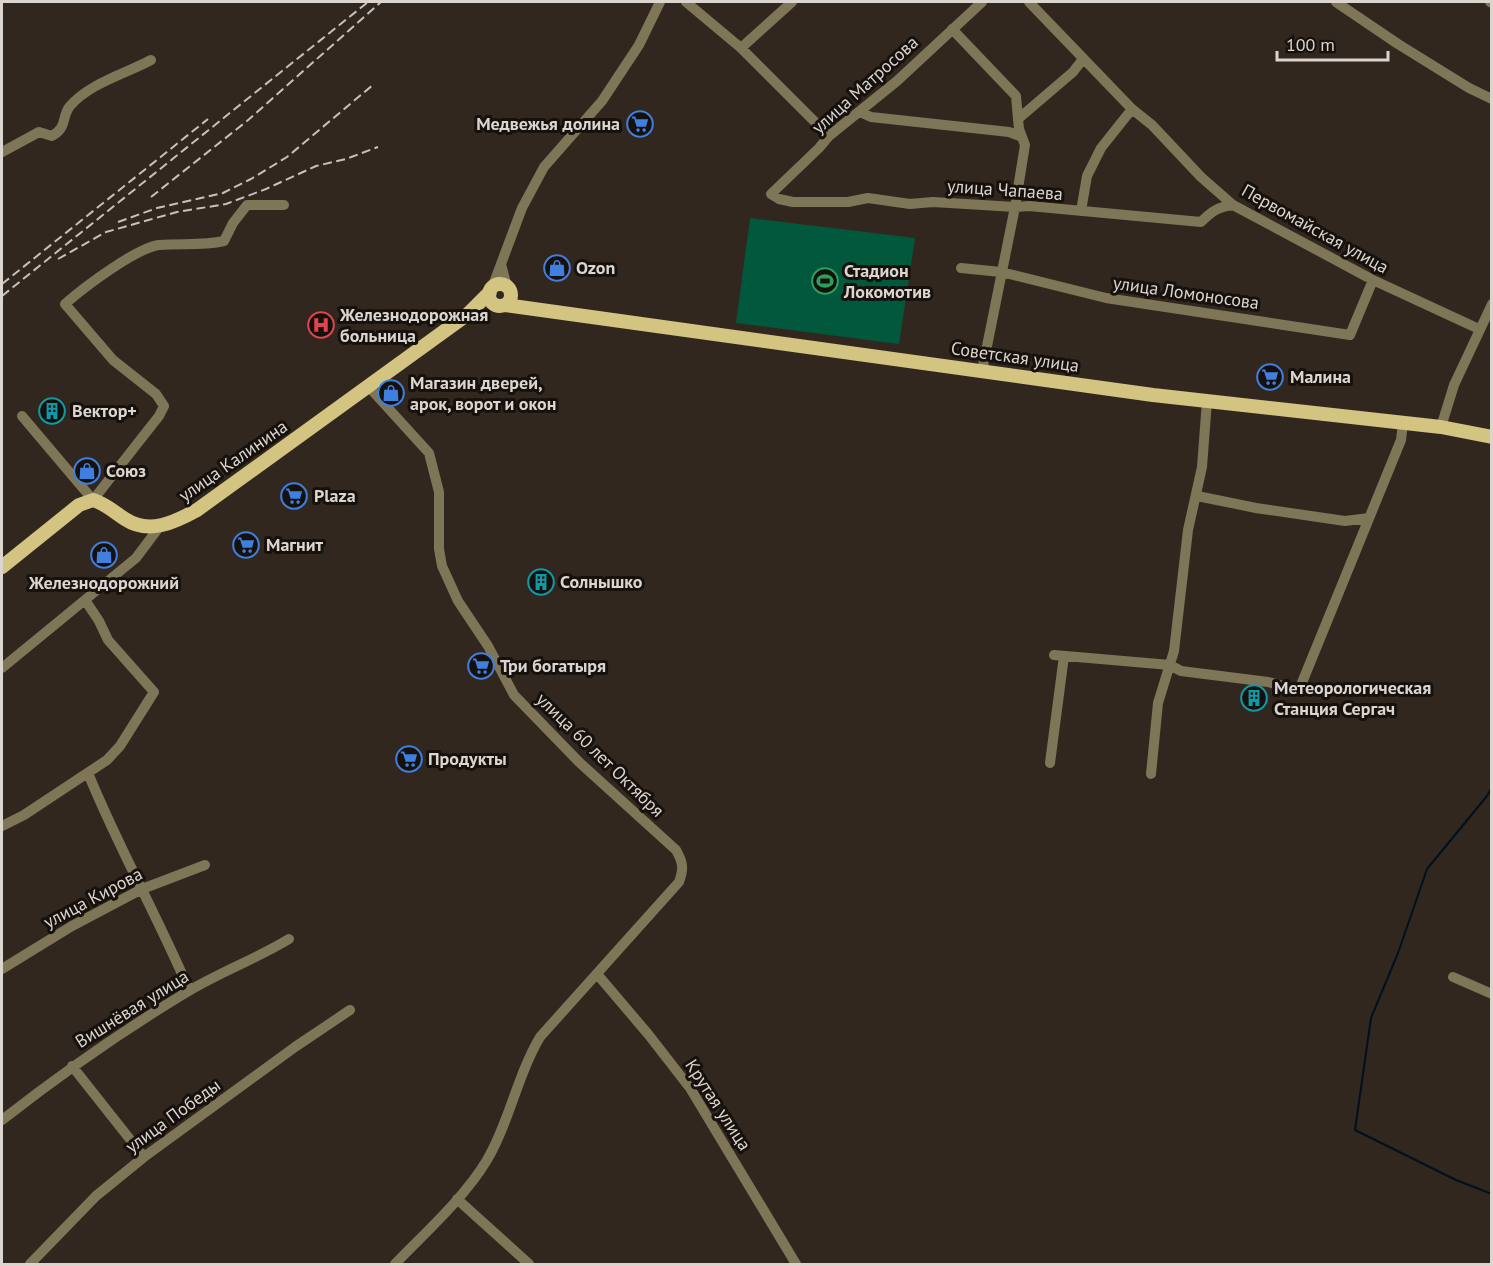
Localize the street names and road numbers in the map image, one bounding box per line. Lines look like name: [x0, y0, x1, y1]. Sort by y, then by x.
street label: улица Матросова: [807, 31, 923, 139]
street label: улица Чапаева: [946, 174, 1064, 205]
street label: Первомайская улица: [1238, 179, 1393, 279]
street label: улица Ломоносова: [1112, 271, 1261, 314]
street label: Советская улица: [950, 336, 1081, 377]
street label: улица Калинина: [174, 415, 292, 507]
street label: улица 60 лет Октября: [531, 688, 669, 822]
street label: улица Кирова: [39, 862, 146, 933]
street label: Вишнёвая улица: [71, 965, 193, 1053]
street label: Крутая улица: [680, 1055, 756, 1155]
street label: улица Победы: [121, 1073, 225, 1158]

